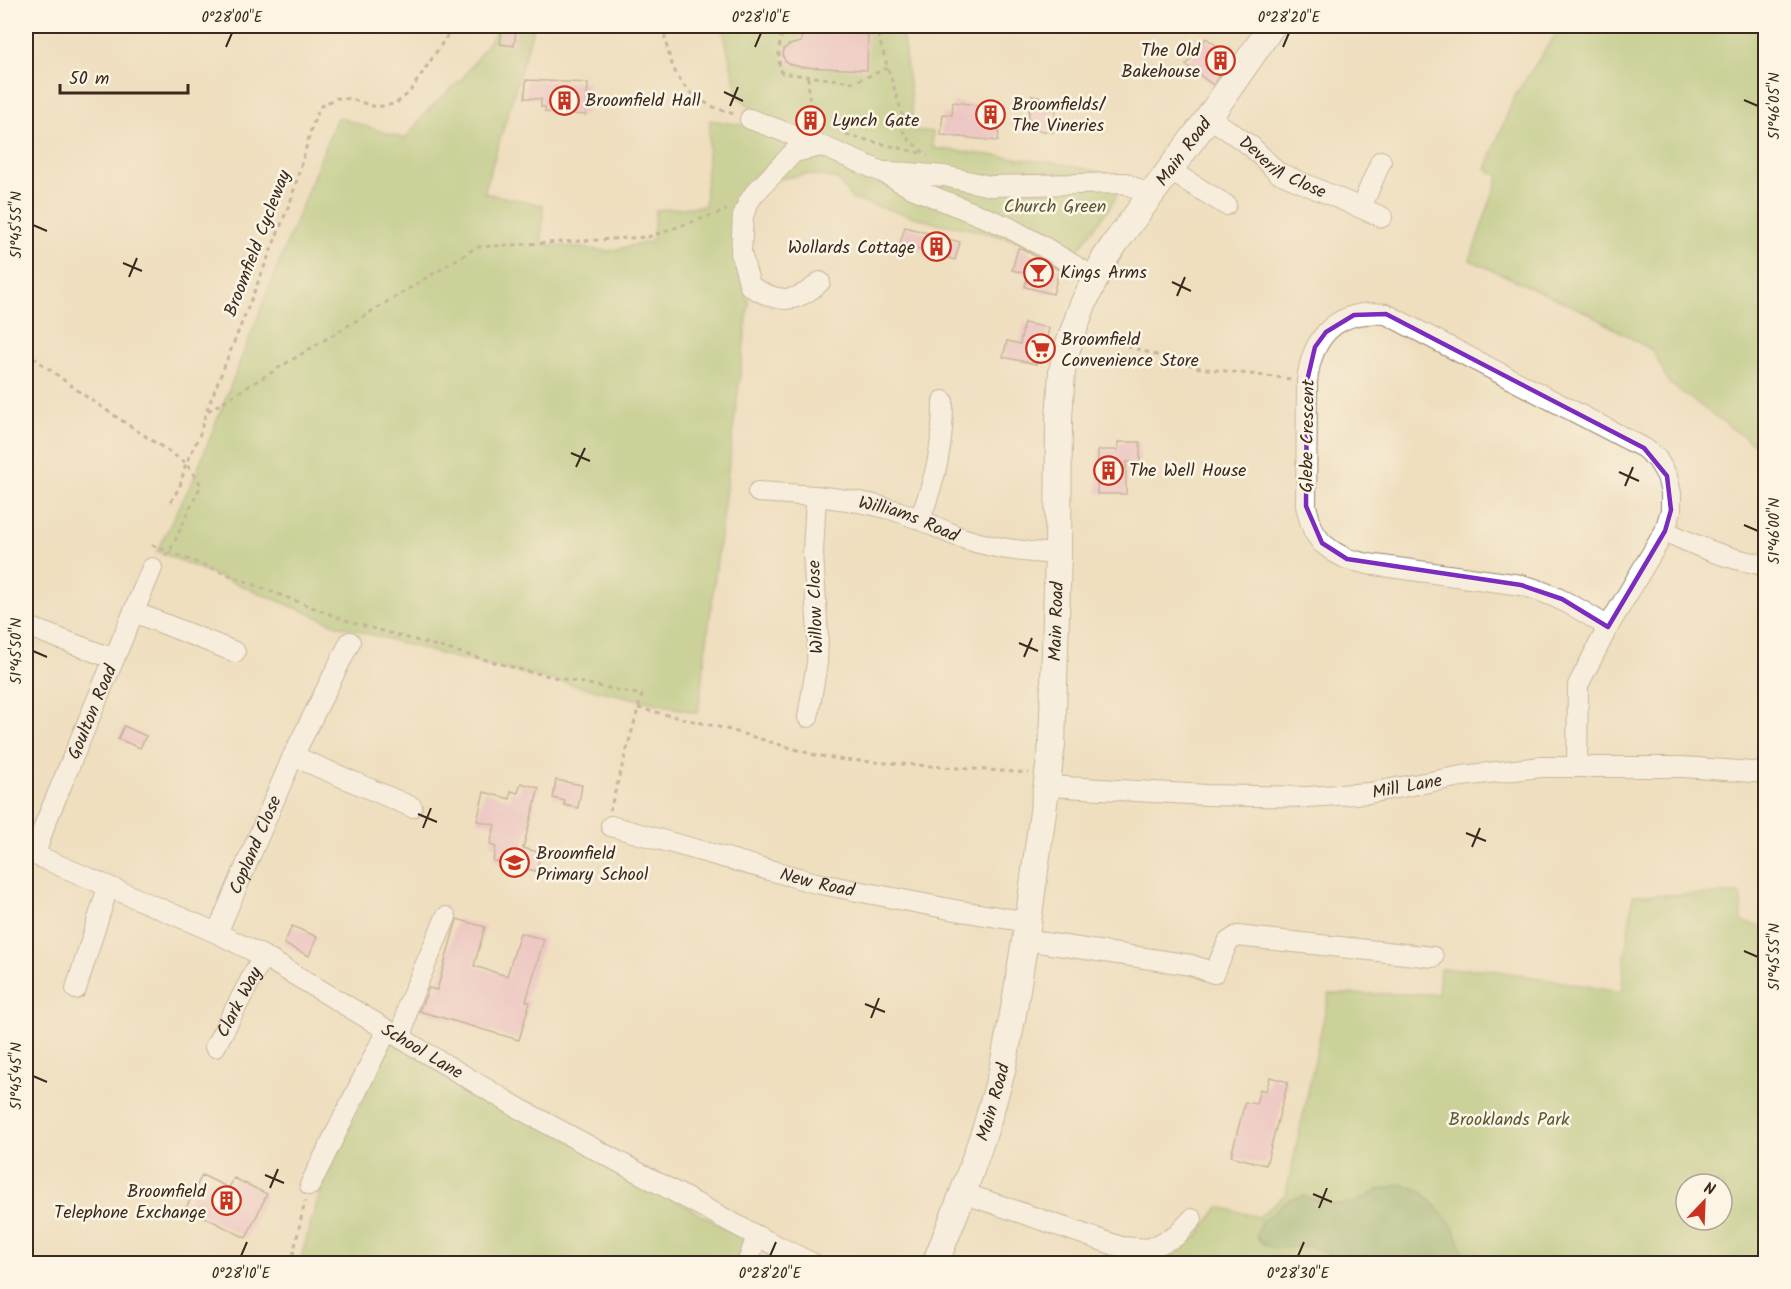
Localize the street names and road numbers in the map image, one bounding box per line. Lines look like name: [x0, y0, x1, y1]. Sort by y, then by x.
street label: Main Road: [1149, 111, 1221, 193]
street label: Deverill Close: [1232, 129, 1331, 207]
street label: Broomfield Cycleway: [217, 165, 300, 321]
street label: Glebe Crescent: [1293, 378, 1324, 493]
street label: Williams Road: [856, 489, 964, 552]
street label: Willow Close: [800, 560, 833, 654]
street label: Main Road: [1042, 580, 1073, 662]
street label: Goulton Road: [60, 660, 126, 764]
street label: Mill Lane: [1370, 767, 1445, 808]
street label: Copland Close: [222, 791, 290, 900]
street label: New Road: [776, 861, 858, 906]
street label: Clark Way: [209, 962, 271, 1043]
street label: School Lane: [375, 1016, 468, 1088]
street label: Main Road: [969, 1060, 1019, 1146]

